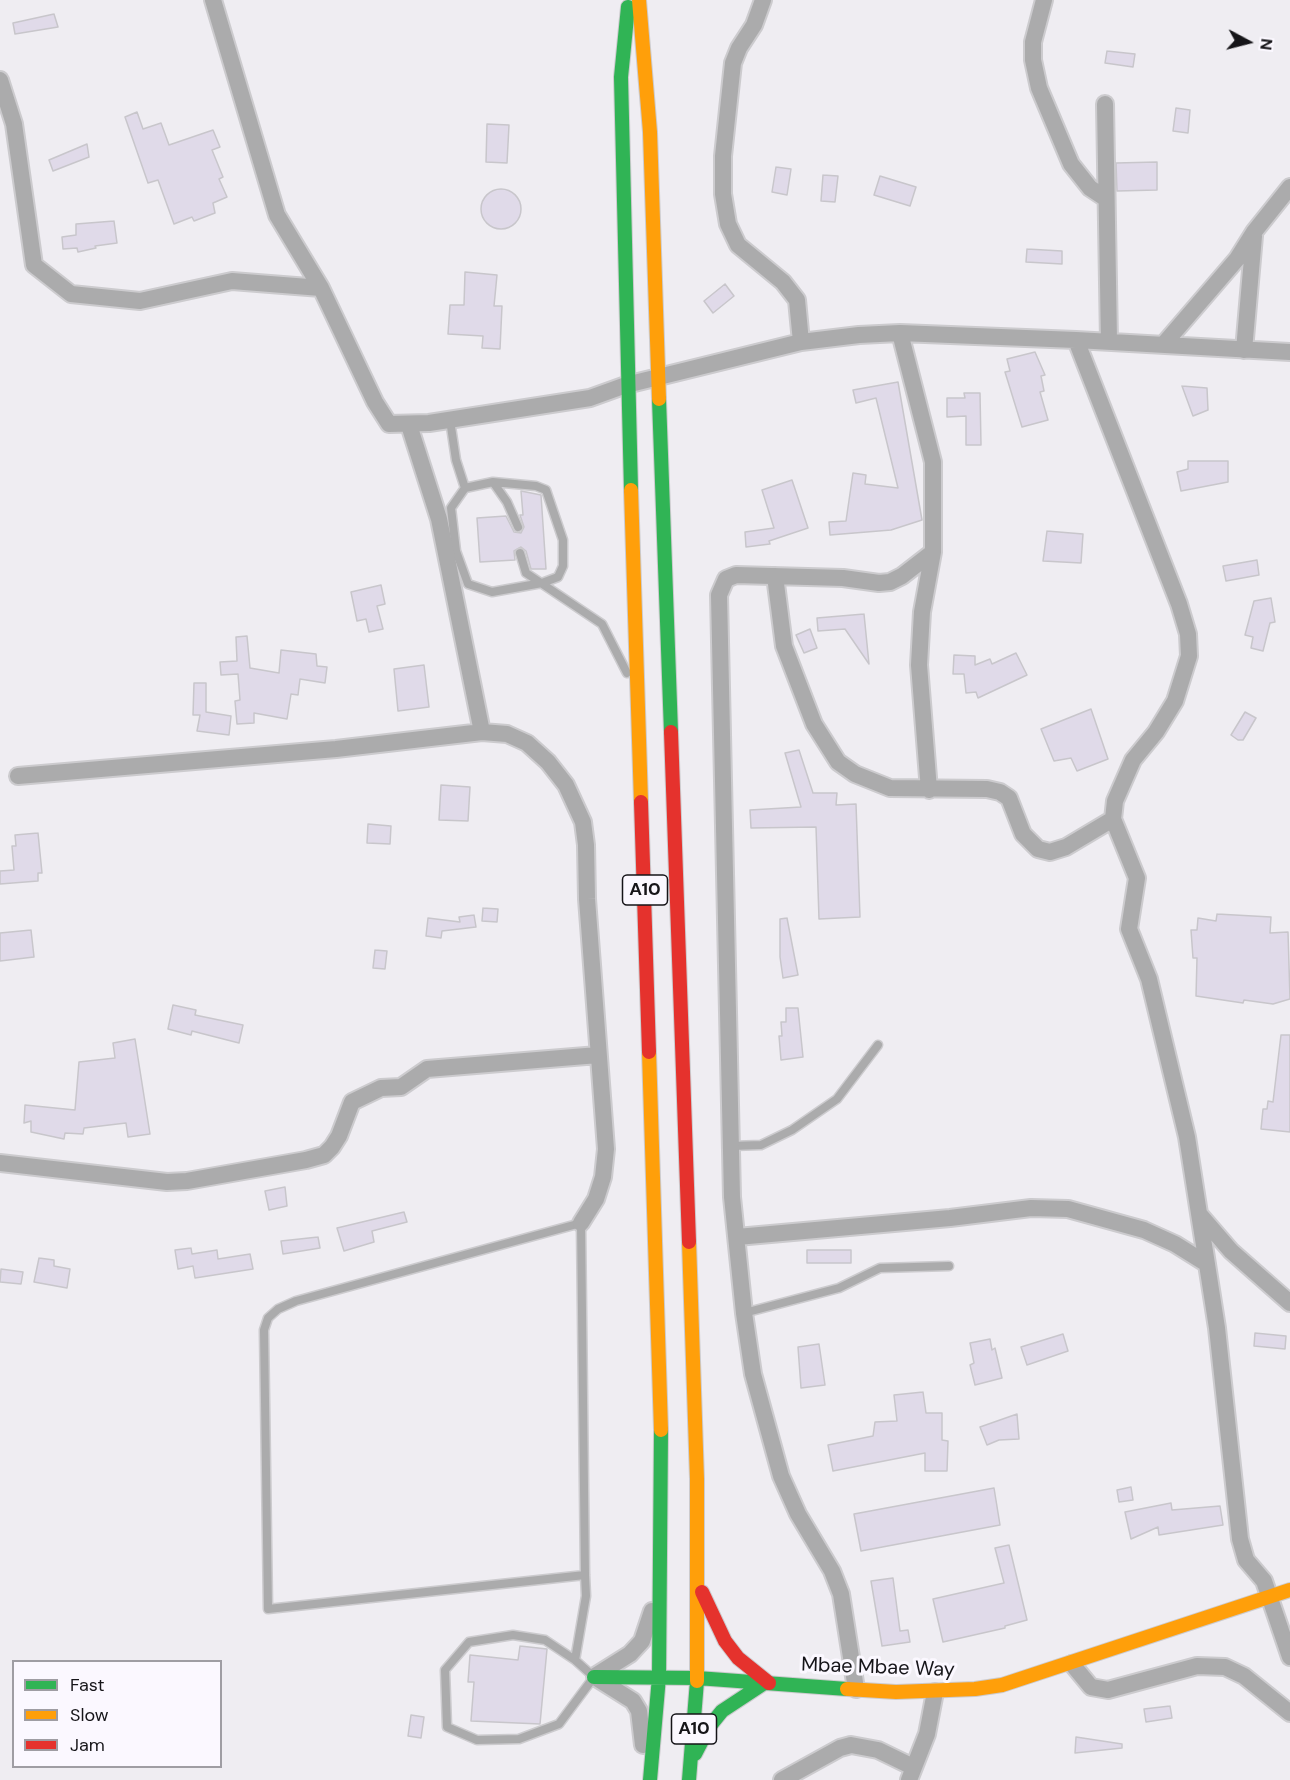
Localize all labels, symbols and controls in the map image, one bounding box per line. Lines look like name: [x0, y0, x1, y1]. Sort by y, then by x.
north arrow: [1218, 12, 1278, 72]
text: N: [1255, 37, 1277, 51]
road number: A10: [622, 875, 668, 905]
street label: Mbae Mbae Way: [801, 1653, 955, 1683]
legend: [12, 1660, 222, 1768]
text: Fast: [70, 1673, 105, 1697]
text: Slow: [70, 1703, 109, 1727]
road number: A10: [672, 1714, 716, 1744]
text: Jam: [70, 1733, 105, 1757]

